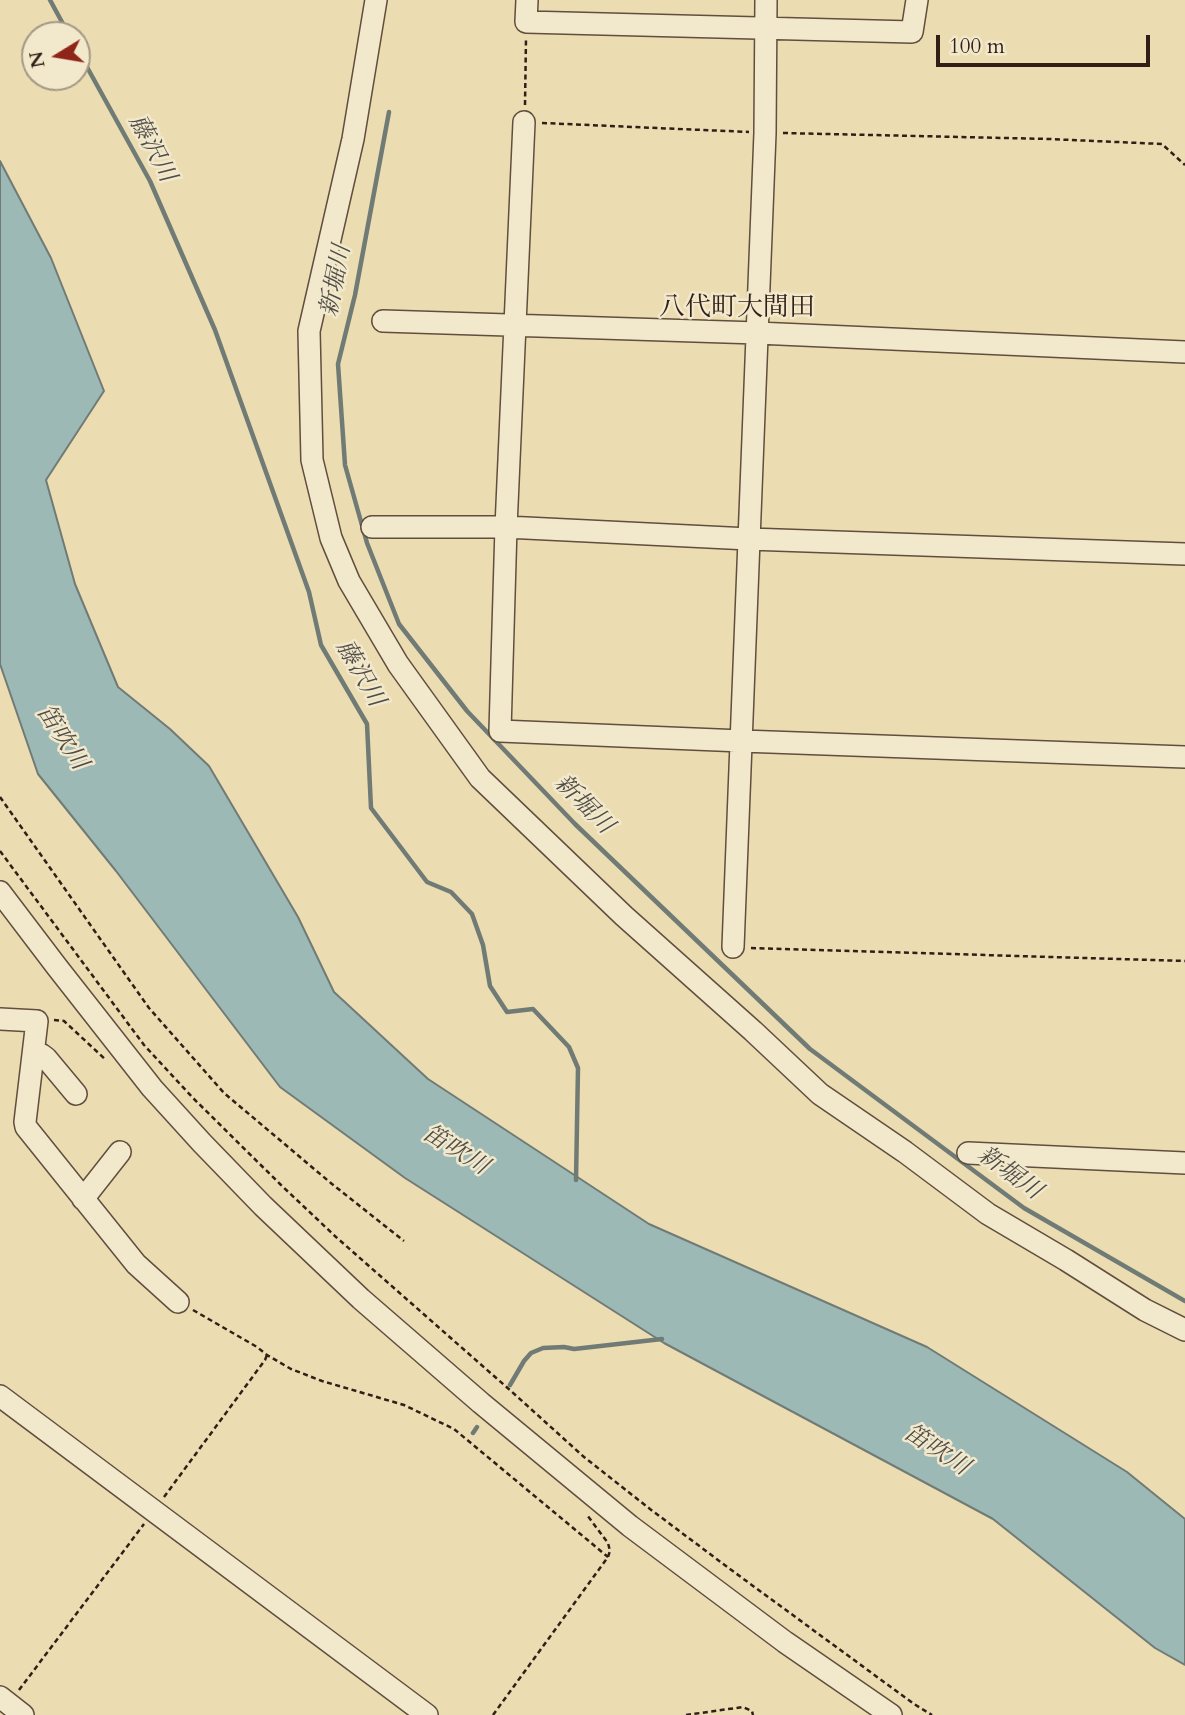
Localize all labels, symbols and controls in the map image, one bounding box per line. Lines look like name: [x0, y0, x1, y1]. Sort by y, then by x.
north arrow: [21, 21, 91, 91]
scale bar: [940, 21, 1154, 65]
text: 100 m: [949, 32, 1005, 61]
text: N: [23, 49, 52, 70]
water label: 藤沢川: [121, 110, 181, 188]
water label: 新堀川: [316, 243, 358, 319]
district label: 八代町大間田: [659, 293, 815, 325]
water label: 藤沢川: [329, 636, 389, 712]
water label: 笛吹川: [29, 700, 93, 776]
water label: 新堀川: [547, 769, 619, 841]
water label: 笛吹川: [417, 1120, 493, 1182]
water label: 新堀川: [971, 1141, 1047, 1207]
water label: 笛吹川: [898, 1419, 974, 1483]

